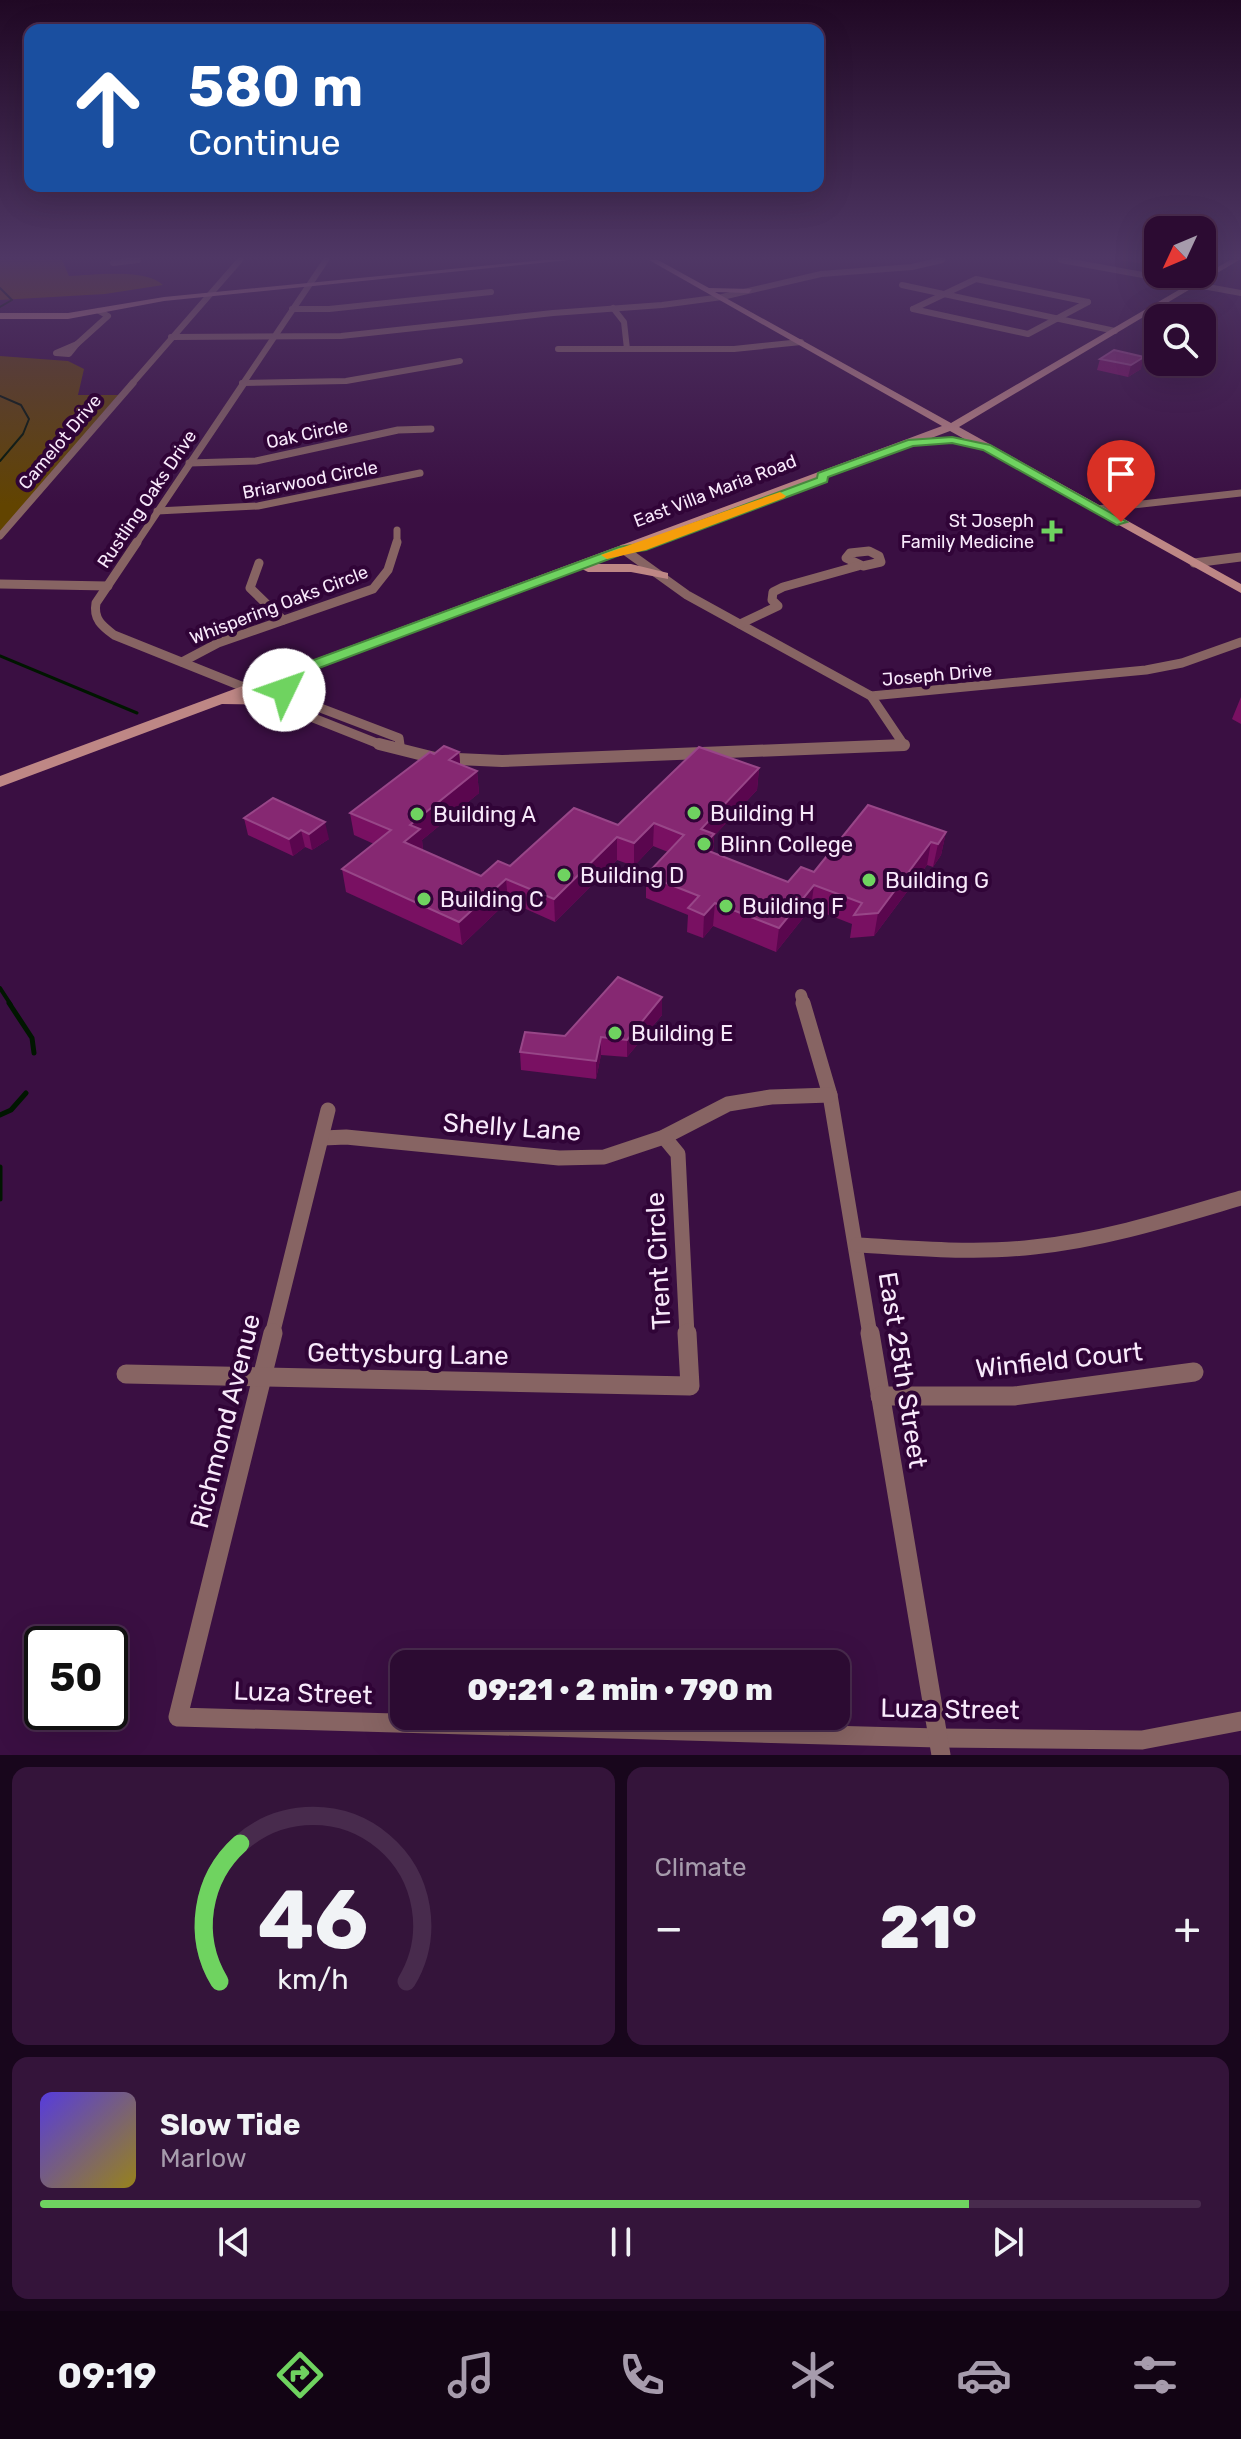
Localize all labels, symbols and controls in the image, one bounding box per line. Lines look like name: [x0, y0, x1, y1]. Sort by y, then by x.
text: 580 m: [188, 54, 363, 120]
icon: ahead: [56, 56, 160, 160]
text: Continue: [188, 121, 341, 164]
north arrow: [1144, 216, 1216, 288]
map controls: [1144, 216, 1216, 376]
button: search: [1144, 304, 1216, 376]
street label: Camelot Drive: [14, 390, 106, 494]
street label: Oak Circle: [264, 415, 350, 453]
street label: Rustling Oaks Drive: [93, 426, 201, 572]
pin: [1087, 440, 1155, 522]
street label: East Villa Maria Road: [631, 450, 799, 532]
icon: arrive: [1099, 452, 1143, 496]
street label: Briarwood Circle: [240, 456, 380, 504]
place label: St Joseph Family Medicine: [901, 510, 1034, 553]
marker: St Joseph Family Medicine: [1041, 520, 1063, 542]
street label: Whispering Oaks Circle: [187, 561, 371, 649]
position arrow: [242, 648, 326, 732]
street label: Joseph Drive: [881, 659, 993, 691]
place label: Building H: [710, 800, 815, 827]
place label: Building A: [433, 801, 536, 828]
marker: Building H: [685, 804, 703, 822]
marker: Building A: [408, 805, 426, 823]
place label: Blinn College: [720, 831, 853, 858]
marker: Blinn College: [695, 835, 713, 853]
place label: Building D: [580, 862, 684, 889]
marker: Building D: [555, 866, 573, 884]
place label: Building G: [885, 867, 989, 894]
marker: Building G: [860, 871, 878, 889]
place label: Building C: [440, 886, 544, 913]
marker: Building C: [415, 890, 433, 908]
place label: Building F: [742, 893, 844, 920]
marker: Building F: [717, 897, 735, 915]
place label: Building E: [631, 1020, 733, 1047]
marker: Building E: [606, 1024, 624, 1042]
street label: Shelly Lane: [442, 1107, 582, 1148]
street label: Trent Circle: [639, 1191, 678, 1331]
street label: East 25th Street: [872, 1270, 933, 1470]
street label: Richmond Avenue: [184, 1311, 267, 1531]
street label: Winfield Court: [974, 1336, 1144, 1385]
street label: Gettysburg Lane: [307, 1337, 509, 1372]
speed limit sign: 50: [24, 1626, 128, 1730]
text: 09:21 · 2 min · 790 m: [467, 1672, 773, 1708]
street label: Luza Street: [233, 1676, 373, 1711]
street label: Luza Street: [880, 1693, 1020, 1726]
text: Climate: [655, 1852, 747, 1883]
text: 46: [258, 1870, 369, 1969]
text: 21°: [880, 1892, 977, 1963]
text: −: [655, 1902, 683, 1954]
text: +: [1174, 1902, 1201, 1954]
text: km/h: [278, 1962, 349, 1996]
text: Slow Tide: [160, 2107, 300, 2143]
text: Marlow: [160, 2143, 247, 2174]
icon: previous: [212, 2220, 256, 2264]
icon: pause: [599, 2220, 643, 2264]
icon: next: [986, 2220, 1030, 2264]
icon: directions: [272, 2347, 328, 2403]
icon: music: [443, 2347, 499, 2403]
icon: phone: [614, 2347, 670, 2403]
icon: climate: [785, 2347, 841, 2403]
icon: car: [956, 2347, 1012, 2403]
icon: filters: [1127, 2347, 1183, 2403]
text: 09:19: [58, 2354, 157, 2397]

